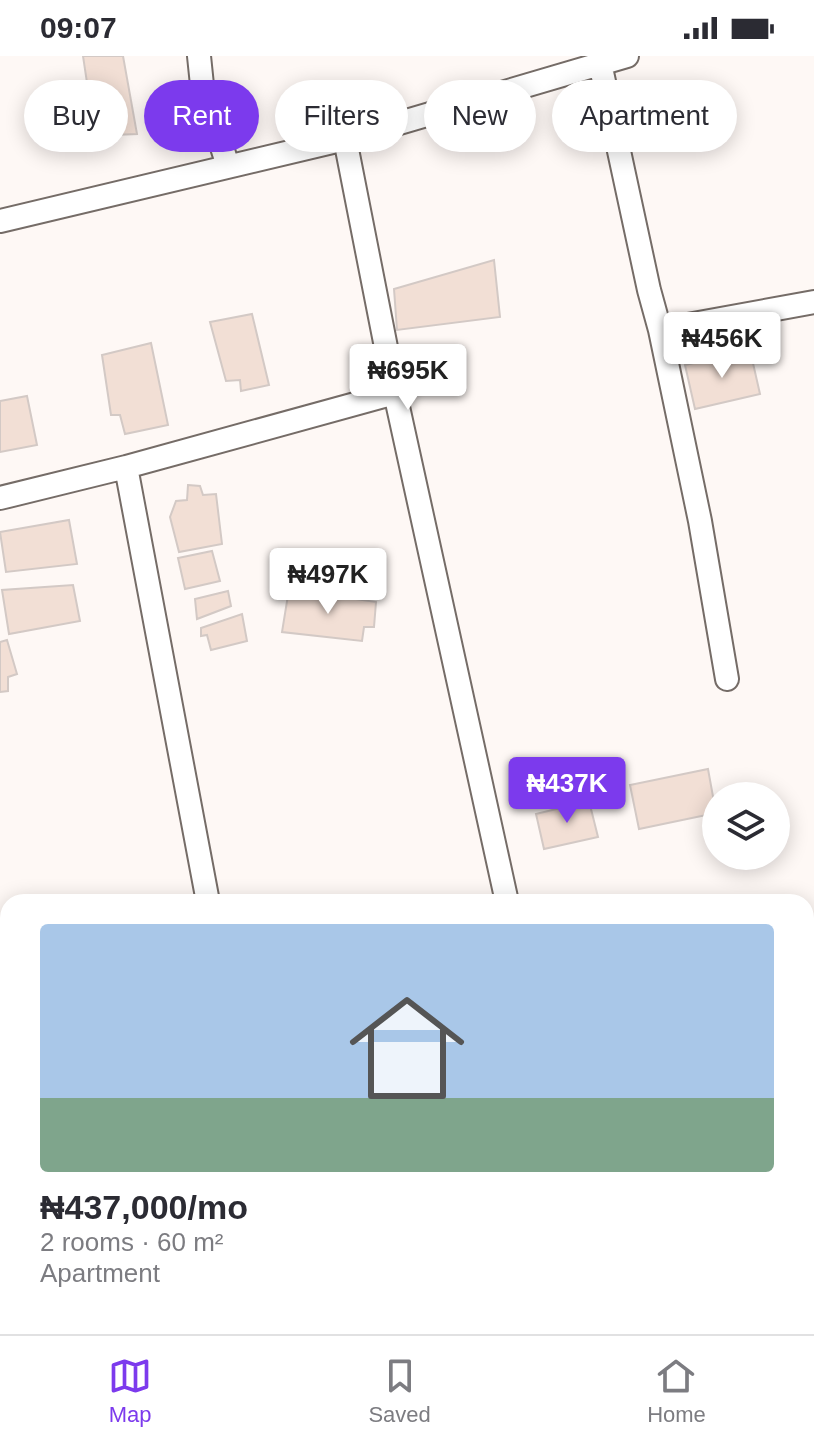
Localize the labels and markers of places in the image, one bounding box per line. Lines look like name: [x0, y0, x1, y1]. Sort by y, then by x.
pin: ₦456K: [666, 312, 778, 380]
pin: ₦695K: [352, 344, 464, 412]
pin: ₦497K: [272, 548, 384, 616]
pin: ₦437K: [511, 757, 623, 825]

